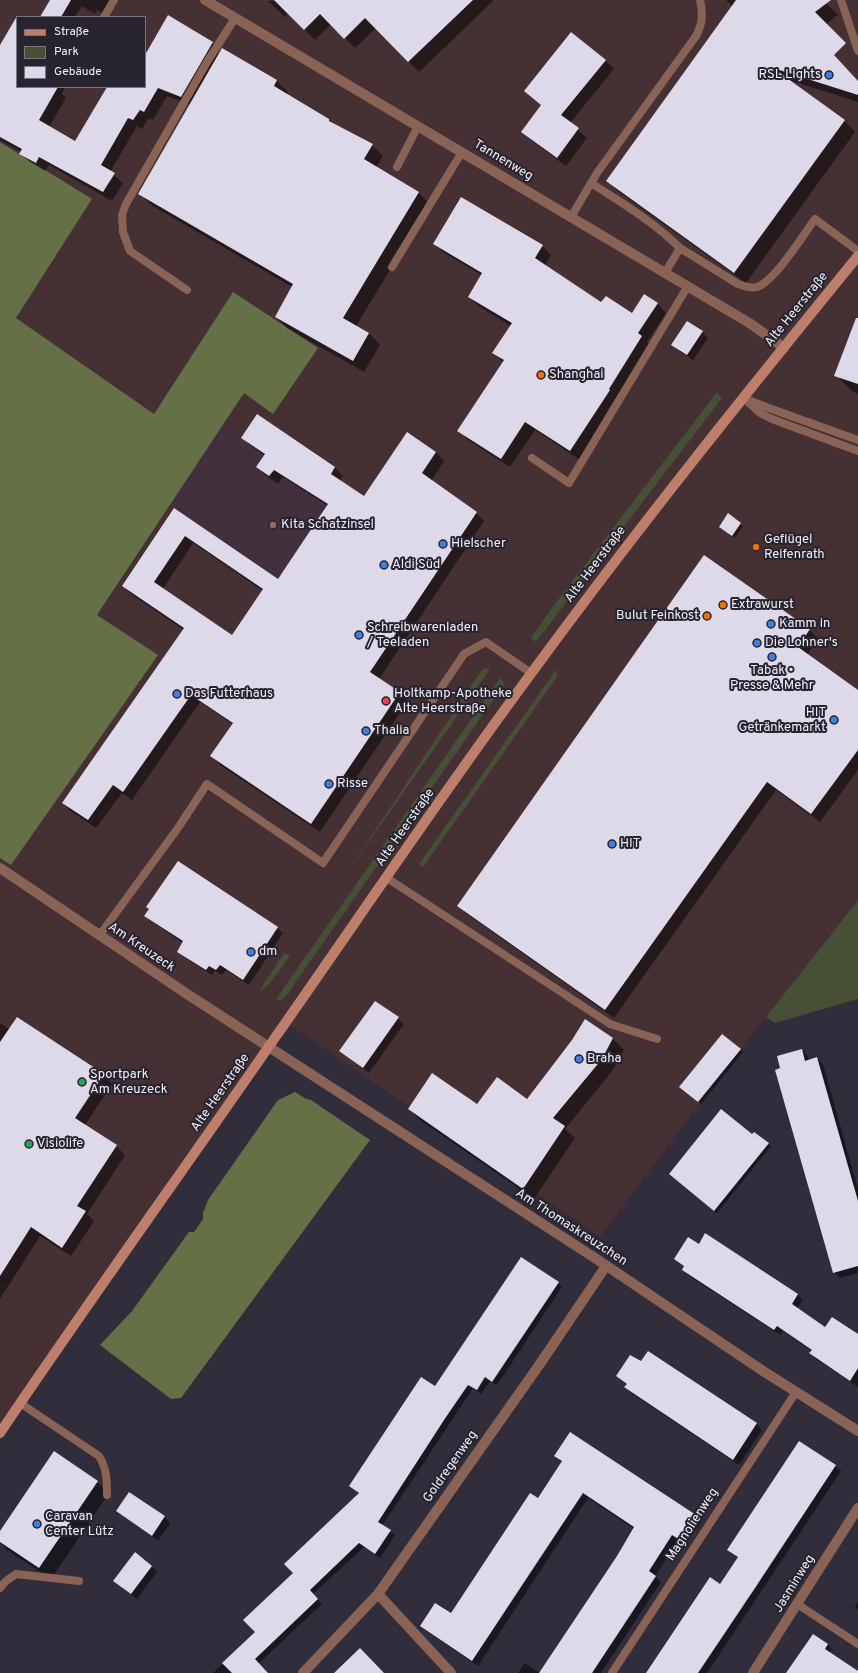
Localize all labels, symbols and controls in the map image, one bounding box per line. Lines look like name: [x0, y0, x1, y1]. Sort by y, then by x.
legend: [16, 16, 146, 88]
text: Straße: [54, 24, 89, 40]
text: Park: [54, 44, 79, 60]
text: Gebäude: [54, 64, 102, 80]
place label: RSL Lights: [759, 67, 821, 83]
marker: RSL Lights: [824, 70, 834, 80]
street label: Tannenweg: [470, 137, 536, 185]
street label: Alte Heerstraße: [762, 269, 832, 351]
place label: Shanghai: [549, 367, 604, 383]
marker: Shanghai: [536, 370, 546, 380]
place label: Kita Schatzinsel: [281, 517, 374, 533]
marker: Kita Schatzinsel: [268, 520, 278, 530]
street label: Alte Heerstraße: [562, 524, 630, 606]
place label: Geflügel Reifenrath: [764, 532, 825, 563]
place label: Hielscher: [451, 536, 506, 552]
marker: Hielscher: [438, 539, 448, 549]
marker: Geflügel Reifenrath: [751, 542, 761, 552]
place label: Aldi Süd: [392, 557, 440, 573]
marker: Aldi Süd: [379, 560, 389, 570]
place label: Extrawurst: [731, 597, 794, 613]
marker: Extrawurst: [718, 600, 728, 610]
place label: Bulut Feinkost: [616, 608, 699, 624]
marker: Bulut Feinkost: [702, 611, 712, 621]
place label: Kamm in: [779, 616, 830, 632]
marker: Kamm in: [766, 619, 776, 629]
place label: Schreibwarenladen / Teeladen: [367, 620, 478, 651]
marker: Schreibwarenladen / Teeladen: [354, 630, 364, 640]
place label: Die Lohner's: [765, 635, 838, 651]
marker: Die Lohner's: [752, 638, 762, 648]
marker: Tabak • Presse & Mehr: [767, 652, 777, 662]
place label: Tabak • Presse & Mehr: [730, 663, 814, 694]
place label: Das Futterhaus: [185, 686, 273, 702]
place label: Holtkamp-Apotheke Alte Heerstraße: [394, 686, 512, 717]
marker: Das Futterhaus: [172, 689, 182, 699]
marker: Holtkamp-Apotheke Alte Heerstraße: [381, 696, 391, 706]
place label: HIT Getränkemarkt: [738, 705, 826, 736]
marker: HIT Getränkemarkt: [829, 715, 839, 725]
place label: Thalia: [374, 723, 409, 739]
marker: Thalia: [361, 726, 371, 736]
place label: Risse: [337, 776, 368, 792]
marker: Risse: [324, 779, 334, 789]
street label: Alte Heerstraße: [373, 786, 439, 870]
place label: HIT: [620, 836, 640, 852]
marker: HIT: [607, 839, 617, 849]
street label: Am Kreuzeck: [104, 920, 178, 976]
place label: dm: [259, 944, 277, 960]
marker: dm: [246, 947, 256, 957]
street label: Alte Heerstraße: [188, 1051, 254, 1135]
place label: Braha: [587, 1051, 621, 1067]
marker: Braha: [574, 1054, 584, 1064]
place label: Sportpark Am Kreuzeck: [90, 1067, 168, 1098]
marker: Sportpark Am Kreuzeck: [77, 1077, 87, 1087]
place label: Visiolife: [37, 1136, 83, 1152]
marker: Visiolife: [24, 1139, 34, 1149]
street label: Am Thomaskreuzchen: [512, 1186, 630, 1270]
street label: Goldregenweg: [420, 1428, 482, 1506]
street label: Magnolienweg: [664, 1486, 722, 1564]
place label: Caravan Center Lütz: [45, 1509, 114, 1540]
marker: Caravan Center Lütz: [32, 1519, 42, 1529]
street label: Jasminweg: [771, 1552, 819, 1616]

